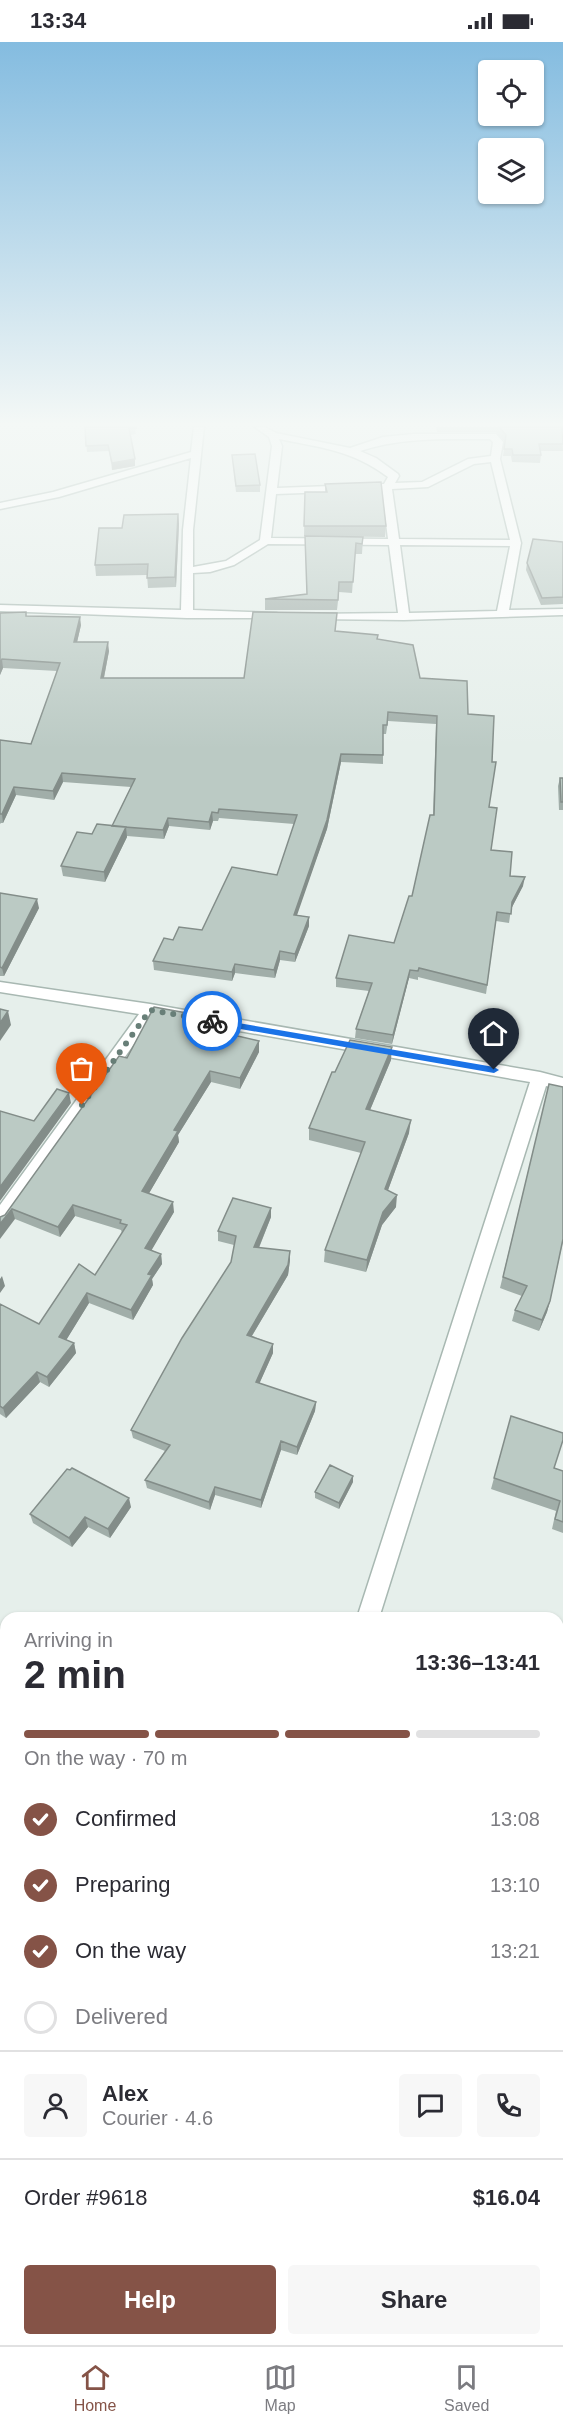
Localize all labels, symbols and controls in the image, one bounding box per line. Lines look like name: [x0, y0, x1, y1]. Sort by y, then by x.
text: 13:34: [30, 8, 86, 33]
map controls: [478, 60, 544, 204]
button: locate: [478, 60, 544, 126]
button: layers: [478, 138, 544, 204]
courier: [182, 991, 242, 1051]
icon: bike: [196, 1005, 229, 1038]
pin: [468, 1008, 519, 1070]
icon: home: [477, 1017, 510, 1050]
pin: [56, 1043, 107, 1105]
icon: bag: [65, 1052, 98, 1085]
text: Arriving in: [24, 1629, 113, 1651]
text: 13:36–13:41: [415, 1650, 540, 1675]
text: 2 min: [24, 1653, 126, 1696]
text: On the way · 70 m: [24, 1747, 187, 1769]
icon: check: [24, 1803, 57, 1836]
text: Confirmed: [75, 1806, 176, 1831]
text: 13:08: [490, 1808, 540, 1830]
icon: check: [24, 1869, 57, 1902]
text: Preparing: [75, 1872, 170, 1897]
text: 13:10: [490, 1874, 540, 1896]
icon: check: [24, 1935, 57, 1968]
text: On the way: [75, 1938, 186, 1963]
text: 13:21: [490, 1940, 540, 1962]
text: Delivered: [75, 2004, 168, 2029]
button: person: [24, 2074, 87, 2137]
button: chat: [399, 2074, 462, 2137]
button: phone: [477, 2074, 540, 2137]
text: Alex: [102, 2081, 148, 2106]
text: Courier · 4.6: [102, 2107, 213, 2129]
text: Order #9618: [24, 2185, 148, 2210]
text: $16.04: [473, 2185, 540, 2210]
button: Help: [24, 2265, 276, 2334]
button: Share: [288, 2265, 540, 2334]
tab: Home: [74, 2361, 116, 2415]
tab: Map: [264, 2361, 297, 2415]
tab: Saved: [444, 2361, 489, 2415]

